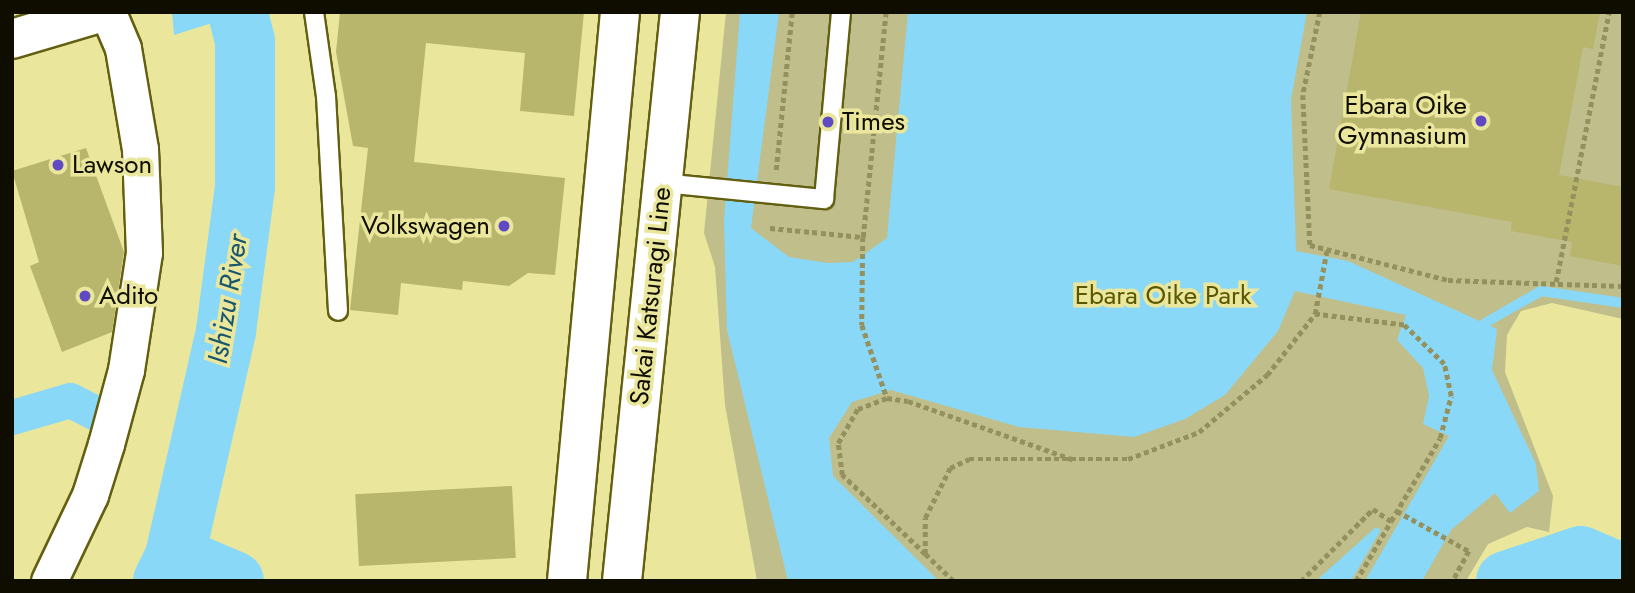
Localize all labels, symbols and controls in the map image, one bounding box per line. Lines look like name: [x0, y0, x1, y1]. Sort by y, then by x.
place label: Ebara Oike Gymnasium: [1337, 90, 1467, 152]
place label: Times: [842, 106, 905, 138]
marker: Ebara Oike Gymnasium: [1473, 113, 1489, 129]
marker: Times: [820, 114, 836, 130]
place label: Lawson: [72, 149, 152, 181]
marker: Lawson: [50, 157, 66, 173]
street label: Sakai Katsuragi Line: [624, 185, 678, 407]
place label: Volkswagen: [361, 210, 490, 242]
marker: Volkswagen: [496, 218, 512, 234]
water label: Ishizu River: [201, 232, 255, 366]
place label: Adito: [99, 280, 158, 312]
park label: Ebara Oike Park: [1075, 280, 1251, 312]
marker: Adito: [77, 288, 93, 304]

